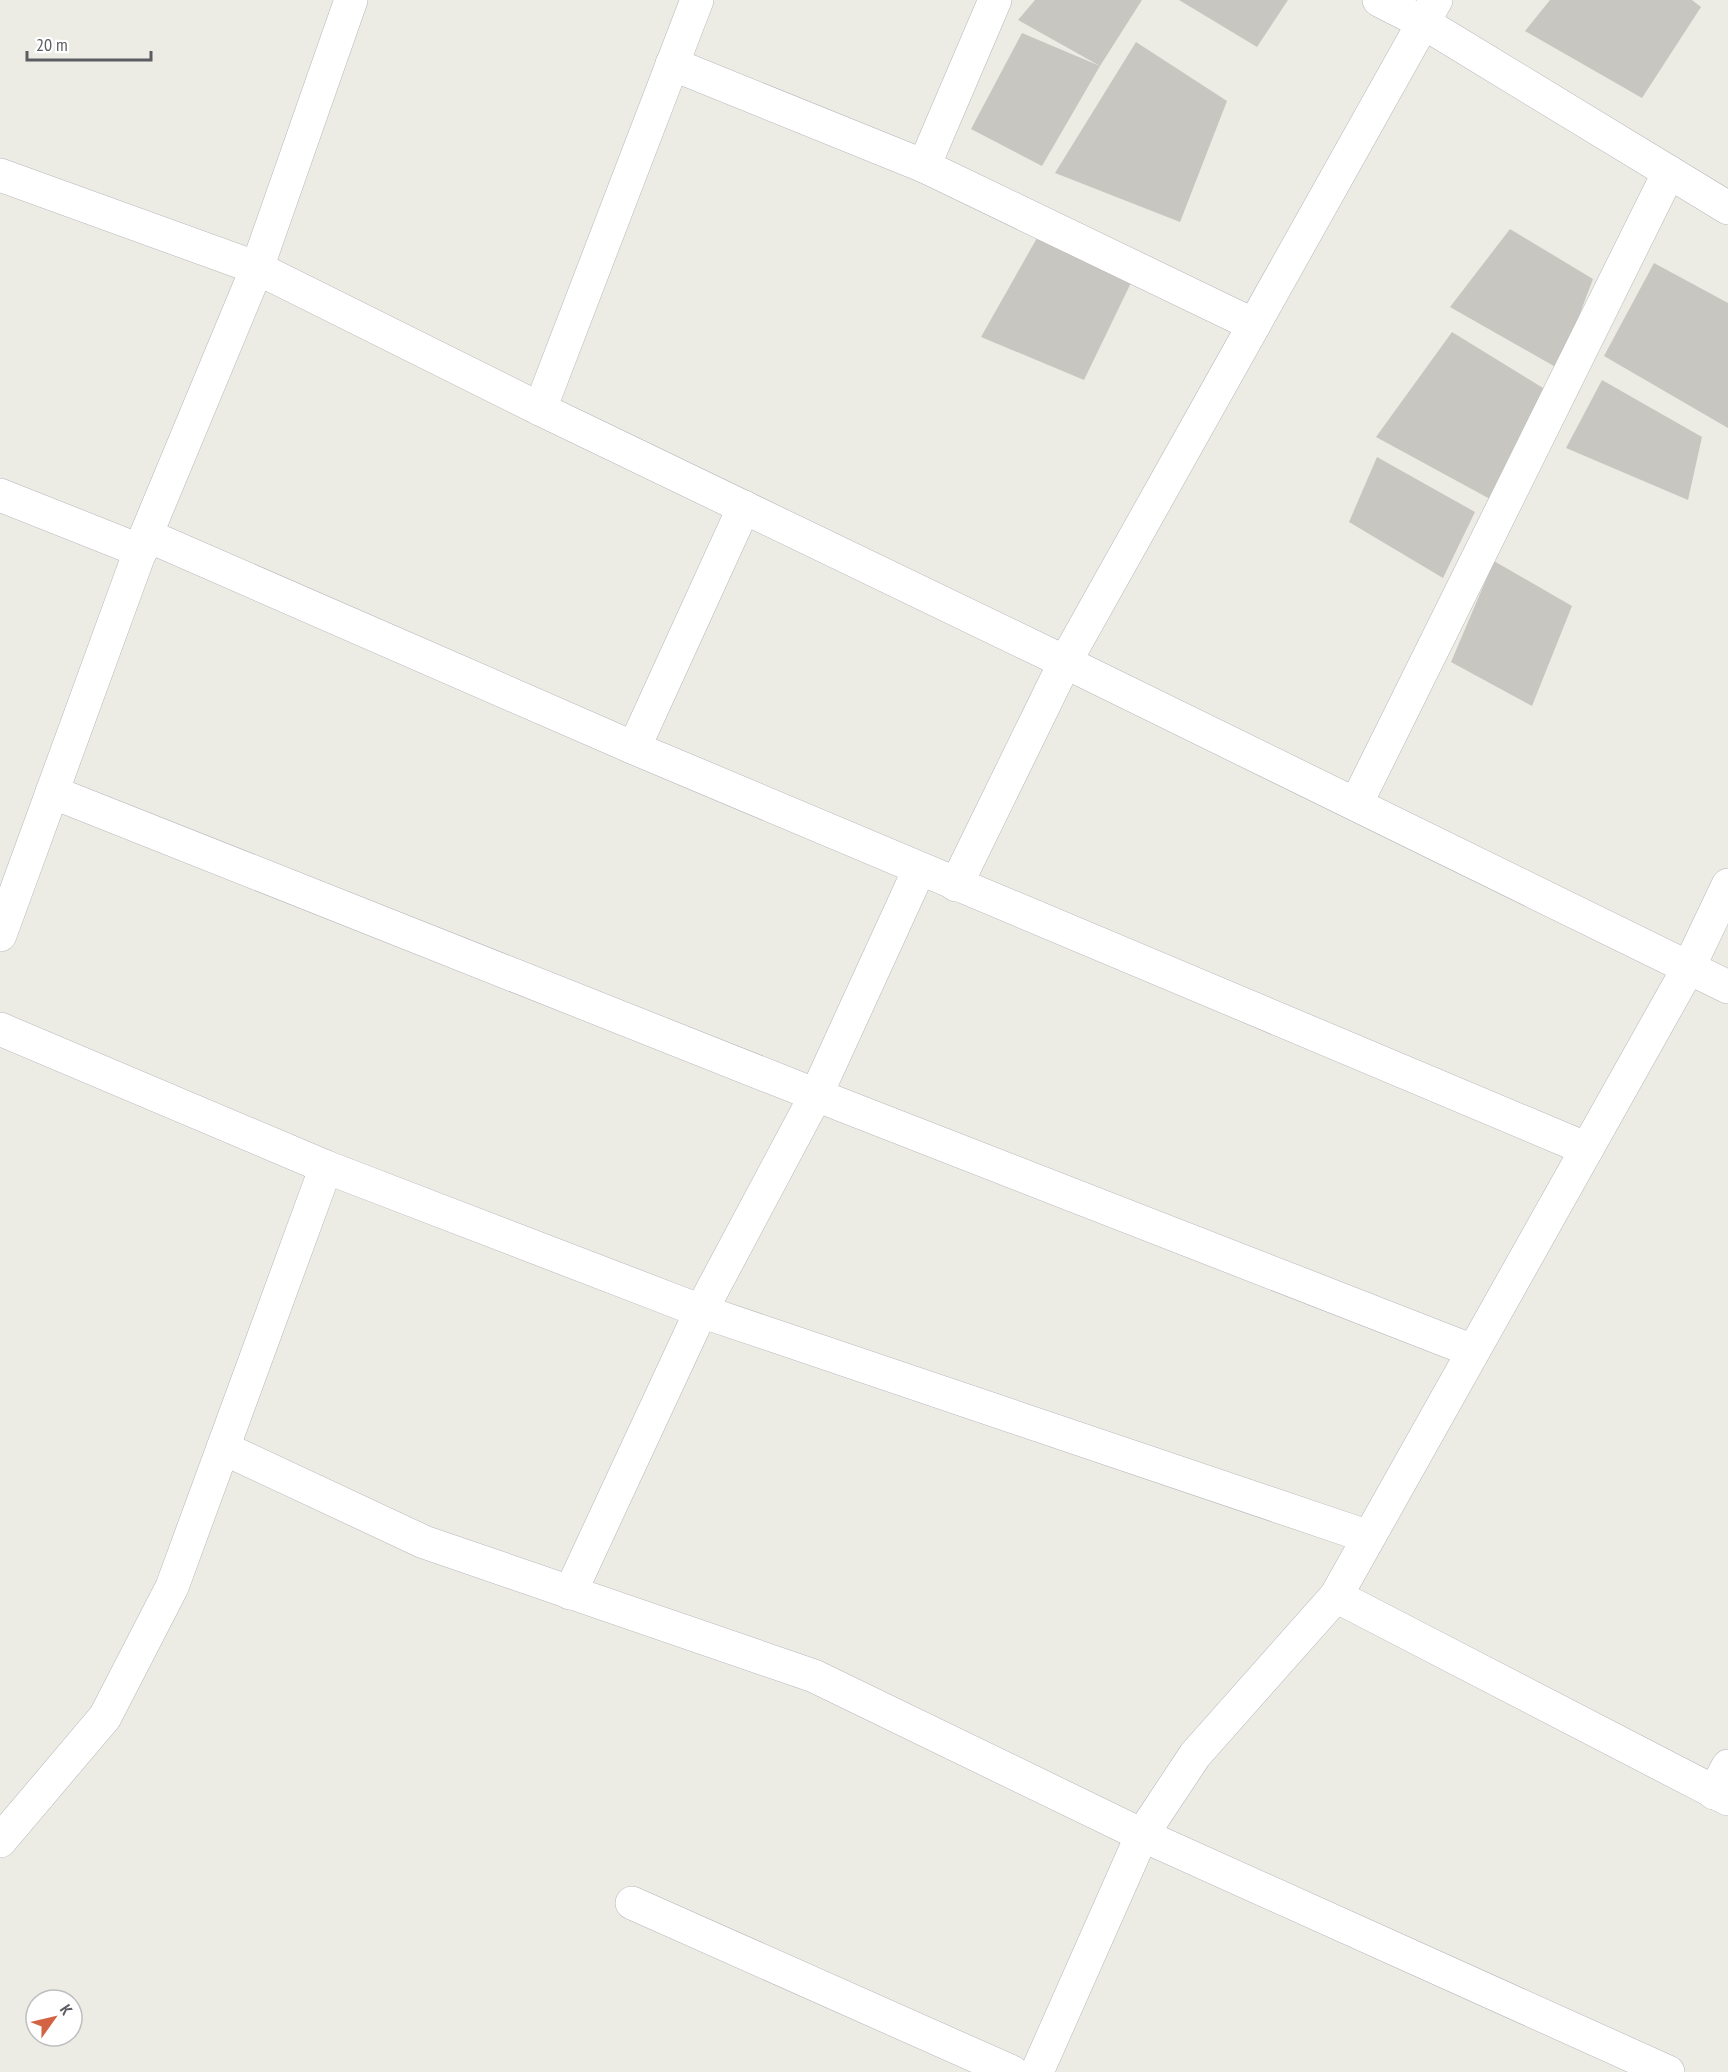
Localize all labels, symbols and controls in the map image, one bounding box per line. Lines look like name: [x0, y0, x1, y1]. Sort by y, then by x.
scale bar: [27, 24, 152, 62]
text: 20 m: [36, 33, 68, 56]
north arrow: [24, 1988, 84, 2048]
text: K: [56, 2001, 77, 2019]

